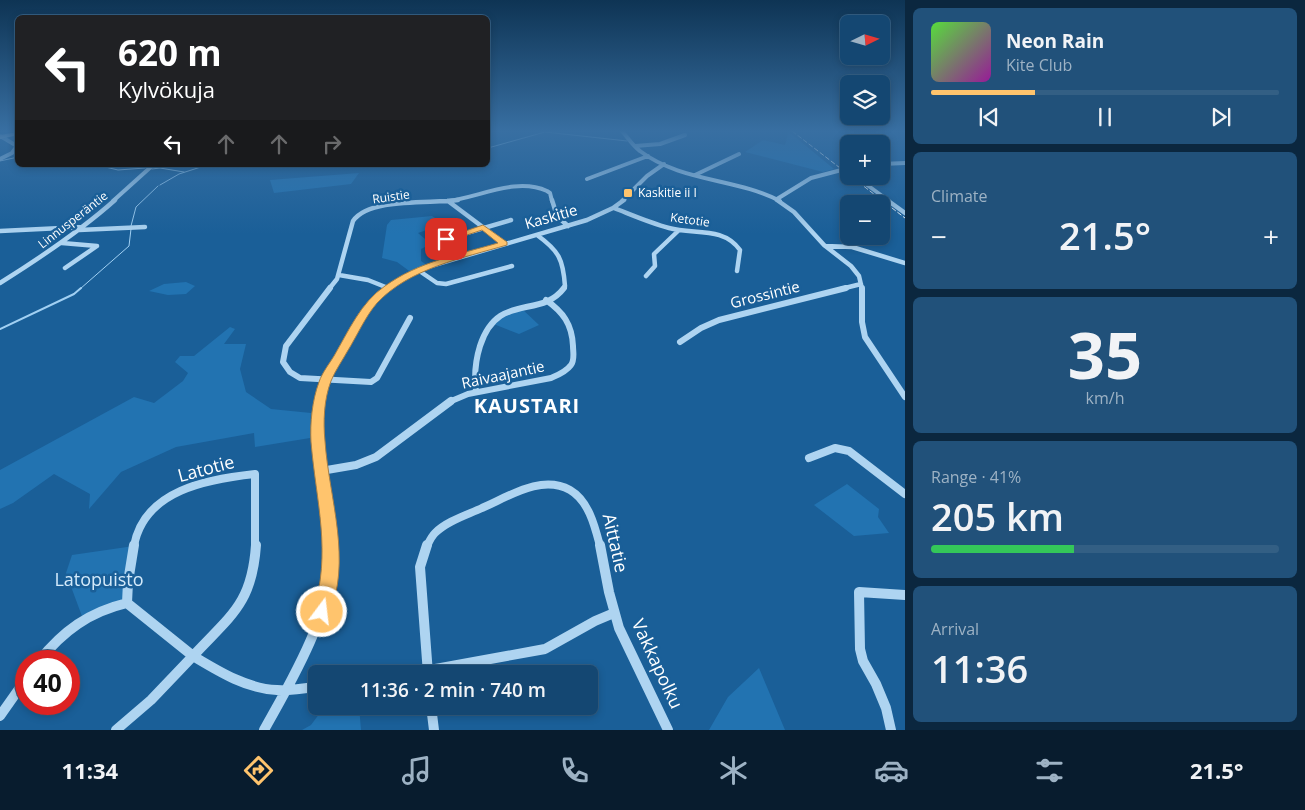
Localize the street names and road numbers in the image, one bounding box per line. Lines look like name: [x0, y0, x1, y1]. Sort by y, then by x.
street label: Ruistie: [371, 185, 411, 208]
street label: Linnusperäntie: [34, 187, 111, 252]
street label: Kaskitie: [522, 199, 579, 233]
street label: Ketotie: [669, 208, 711, 231]
street label: Grossintie: [728, 276, 802, 312]
street label: Raivaajantie: [459, 355, 546, 393]
street label: Latotie: [175, 449, 237, 487]
street label: Aittatie: [598, 511, 634, 575]
street label: Vakkapolku: [627, 615, 689, 712]

